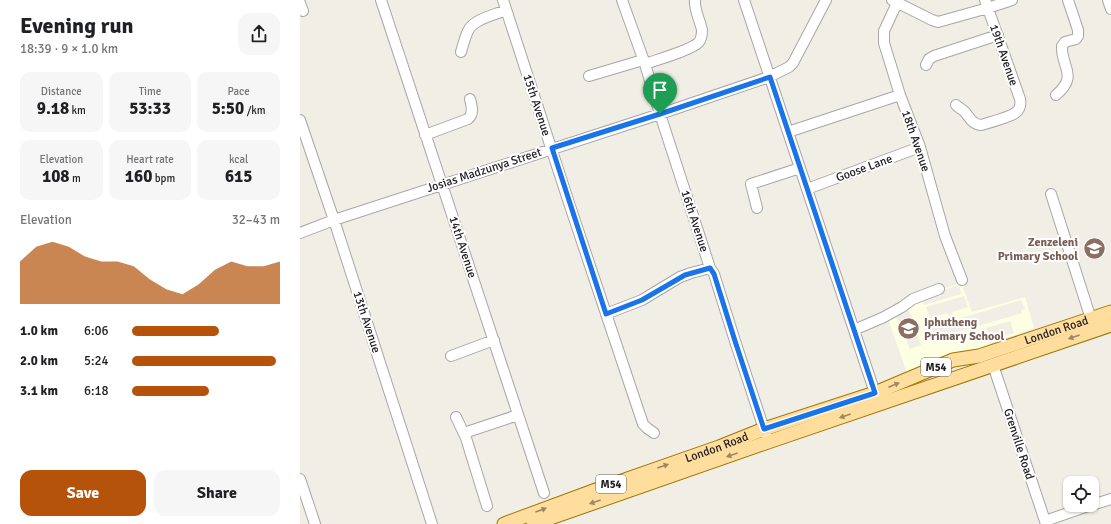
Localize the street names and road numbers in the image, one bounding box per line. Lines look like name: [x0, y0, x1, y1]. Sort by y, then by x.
street label: 19th Avenue: [986, 23, 1021, 88]
street label: 15th Avenue: [520, 72, 554, 138]
street label: 18th Avenue: [898, 109, 933, 174]
street label: Josias Madzunya Street: [425, 145, 544, 196]
street label: Goose Lane: [834, 151, 894, 186]
street label: 16th Avenue: [678, 188, 712, 254]
street label: 14th Avenue: [446, 214, 480, 280]
street label: 13th Avenue: [350, 289, 384, 355]
street label: London Road: [1023, 313, 1090, 348]
road number: M54: [921, 358, 951, 376]
street label: Grenville Road: [1000, 407, 1037, 482]
street label: London Road: [683, 429, 751, 466]
road number: M54: [596, 475, 626, 493]

